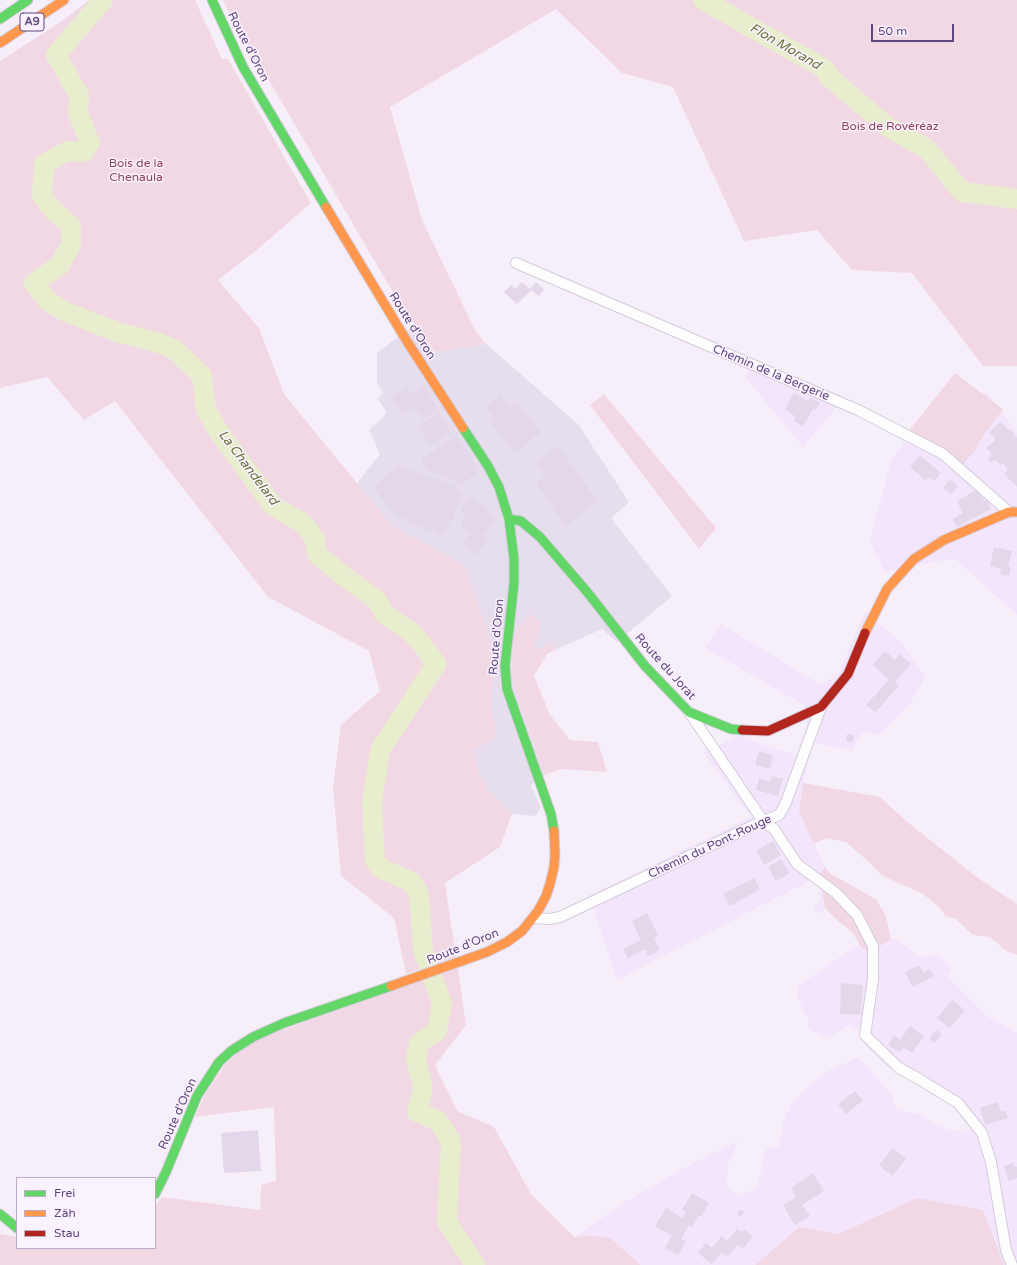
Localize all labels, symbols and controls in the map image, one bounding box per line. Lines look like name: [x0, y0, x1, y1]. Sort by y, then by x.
street label: Route d'Oron: [224, 10, 272, 84]
road number: A9: [20, 13, 44, 31]
scale bar: [873, 16, 956, 42]
water label: Flon Morand: [747, 21, 823, 73]
text: 50 m: [878, 24, 907, 38]
park label: Bois de Rovéréaz: [841, 120, 939, 134]
park label: Bois de la Chenaula: [109, 157, 163, 185]
street label: Route d'Oron: [386, 290, 438, 362]
street label: Chemin de la Bergerie: [710, 342, 832, 404]
water label: La Chandelard: [215, 428, 281, 508]
street label: Route d'Oron: [486, 598, 508, 676]
street label: Route du Jorat: [631, 631, 699, 703]
street label: Chemin du Pont-Rouge: [646, 812, 774, 882]
street label: Route d'Oron: [425, 926, 501, 968]
street label: Route d'Oron: [156, 1076, 200, 1152]
legend: [16, 1177, 156, 1249]
text: Frei: [54, 1186, 75, 1200]
text: Zäh: [54, 1206, 76, 1220]
text: Stau: [54, 1226, 80, 1240]

